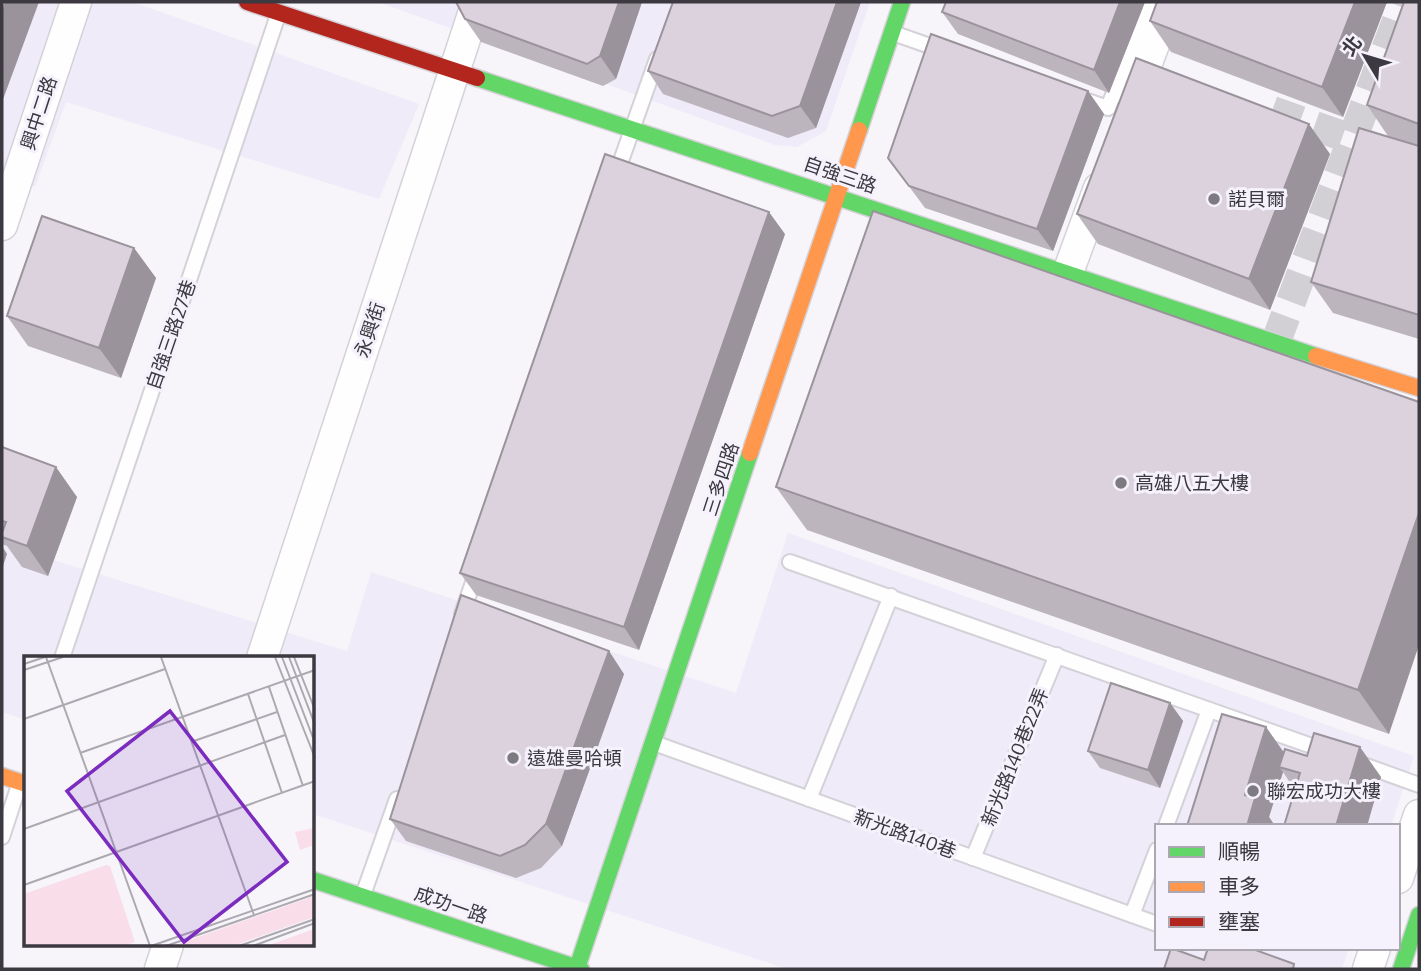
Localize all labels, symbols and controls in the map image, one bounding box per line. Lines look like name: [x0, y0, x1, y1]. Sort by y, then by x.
north arrow: [1330, 21, 1400, 91]
text: 北: [1337, 31, 1367, 60]
street label: 興中二路: [16, 73, 62, 153]
street label: 自強三路: [800, 152, 880, 198]
place label: 諾貝爾: [1228, 188, 1285, 211]
marker: 諾貝爾: [1206, 191, 1222, 207]
street label: 自強三路27巷: [141, 277, 201, 393]
street label: 永興街: [350, 299, 390, 361]
street label: 三多四路: [698, 439, 744, 519]
place label: 高雄八五大樓: [1135, 472, 1249, 495]
marker: 高雄八五大樓: [1113, 475, 1129, 491]
inset map: [24, 656, 315, 946]
street label: 新光路140巷22弄: [977, 685, 1053, 829]
place label: 遠雄曼哈頓: [527, 747, 622, 770]
marker: 遠雄曼哈頓: [505, 750, 521, 766]
place label: 聯宏成功大樓: [1267, 780, 1381, 803]
marker: 聯宏成功大樓: [1245, 783, 1261, 799]
street label: 新光路140巷: [851, 805, 959, 863]
legend: [1155, 824, 1400, 950]
text: 順暢: [1218, 839, 1260, 865]
text: 車多: [1218, 874, 1260, 900]
street label: 成功一路: [411, 882, 491, 928]
text: 壅塞: [1218, 909, 1260, 935]

